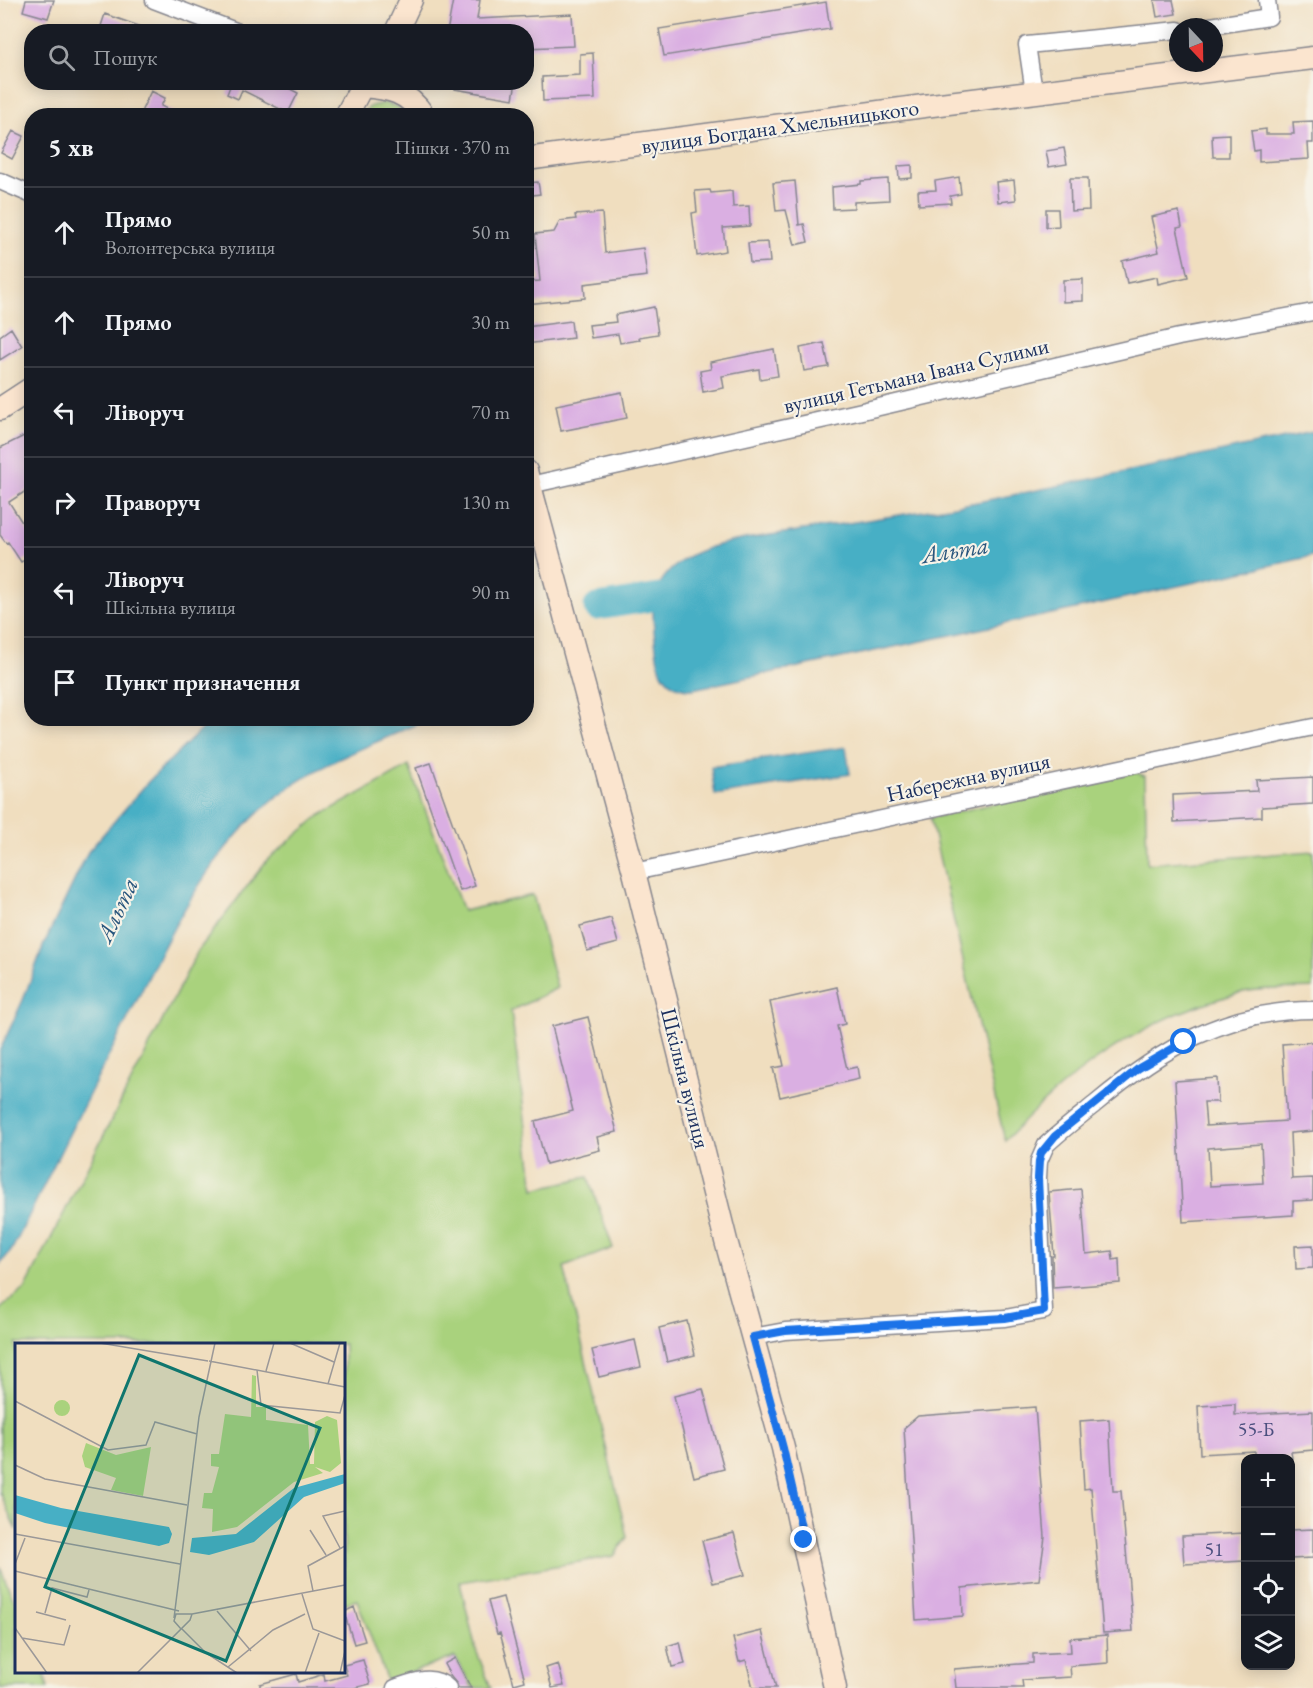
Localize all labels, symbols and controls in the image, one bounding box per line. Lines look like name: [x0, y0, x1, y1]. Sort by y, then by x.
north arrow: [1169, 18, 1223, 72]
search box: [24, 24, 534, 90]
icon: search: [45, 41, 78, 74]
text: Пошук: [93, 43, 157, 72]
street label: вулиця Богдана Хмельницького: [639, 93, 921, 160]
text: 5 хв: [48, 130, 94, 164]
text: Пішки · 370 m: [394, 134, 510, 160]
text: Прямо: [105, 205, 172, 234]
icon: ahead: [48, 216, 81, 249]
text: 50 m: [471, 219, 510, 245]
text: Волонтерська вулиця: [105, 234, 275, 260]
icon: ahead: [48, 306, 81, 339]
text: Прямо: [105, 308, 172, 337]
text: 30 m: [471, 309, 510, 335]
street label: вулиця Гетьмана Івана Сулими: [781, 331, 1052, 420]
icon: left: [48, 396, 81, 429]
text: Ліворуч: [105, 398, 184, 427]
text: 70 m: [471, 399, 510, 425]
icon: right: [48, 486, 81, 519]
text: Праворуч: [105, 488, 201, 517]
text: 130 m: [462, 489, 510, 515]
water label: Альта: [917, 529, 991, 570]
text: Ліворуч: [105, 565, 184, 594]
icon: left: [48, 576, 81, 609]
text: 90 m: [471, 579, 510, 605]
text: Шкільна вулиця: [105, 594, 236, 620]
icon: arrive: [48, 666, 81, 699]
text: Пункт призначення: [105, 668, 300, 697]
street label: Набережна вулиця: [884, 746, 1053, 809]
water label: Альта: [87, 873, 145, 949]
street label: Шкільна вулиця: [654, 1005, 717, 1152]
route start: [1170, 1028, 1196, 1054]
inset map: [15, 1343, 345, 1673]
house number: 55-Б: [1238, 1416, 1274, 1442]
map controls: [1241, 1454, 1295, 1670]
button: +: [1241, 1454, 1295, 1508]
button: −: [1241, 1508, 1295, 1562]
route end: [790, 1526, 816, 1552]
house number: 51: [1204, 1536, 1224, 1562]
button: locate: [1241, 1562, 1295, 1616]
button: layers: [1241, 1616, 1295, 1670]

